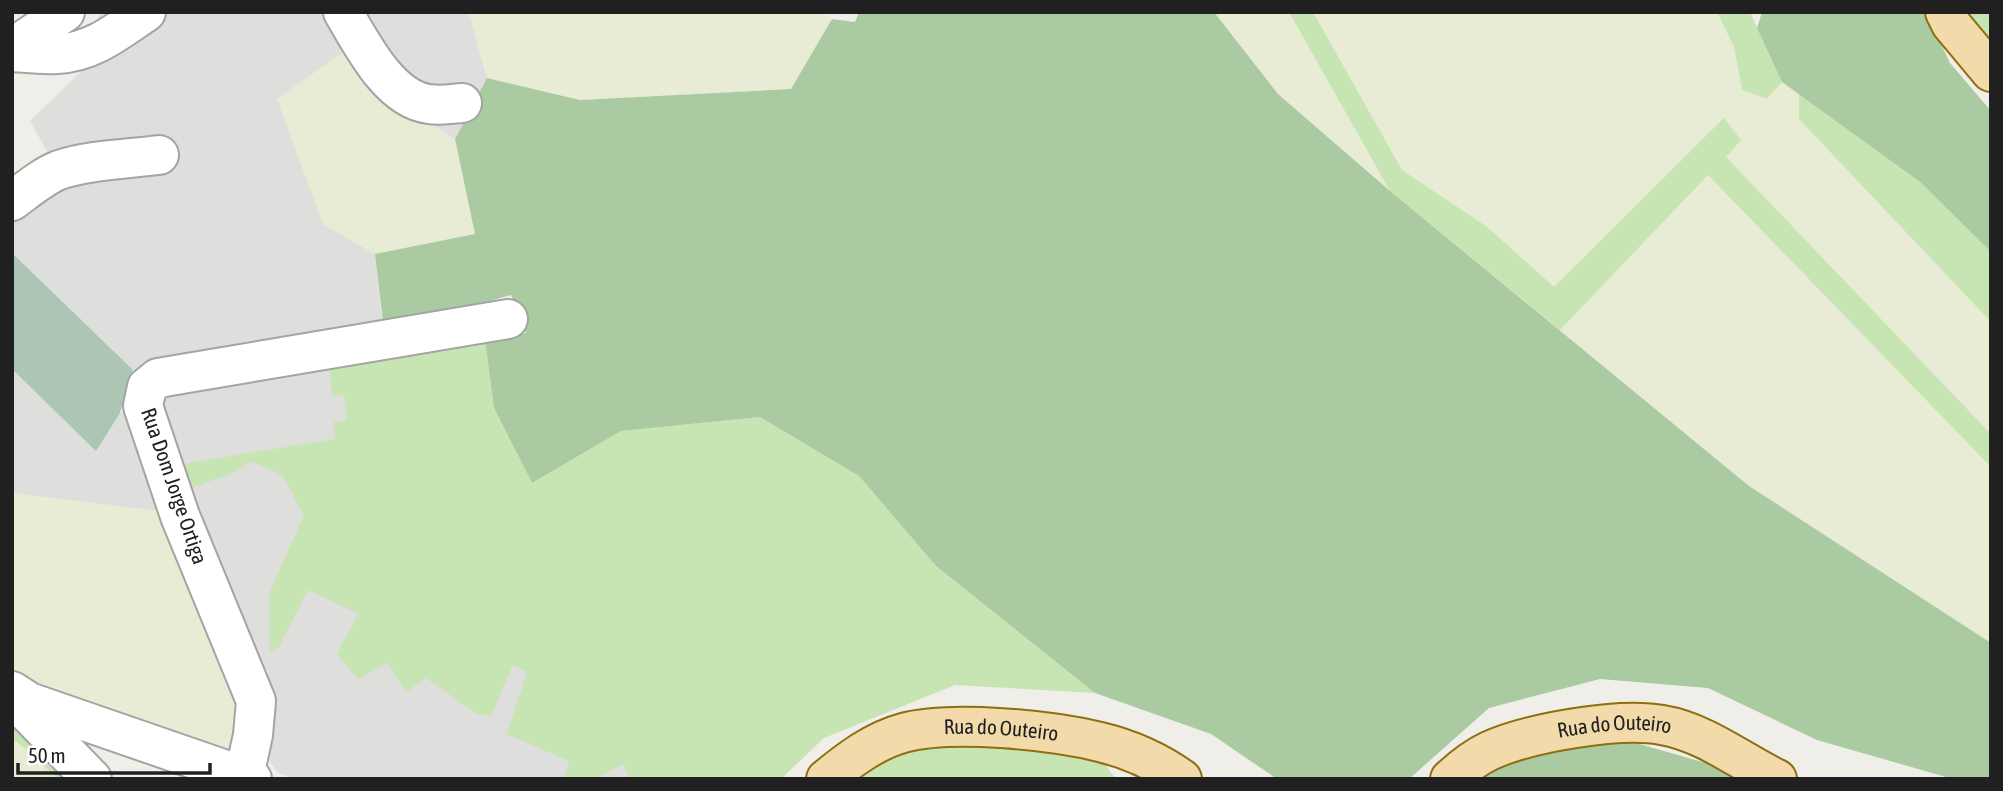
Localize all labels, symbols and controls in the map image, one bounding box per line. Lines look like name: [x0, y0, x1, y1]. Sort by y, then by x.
street label: Rua Dom Jorge Ortiga: [137, 404, 213, 567]
street label: Rua do Outeiro: [1555, 710, 1674, 742]
street label: Rua do Outeiro: [943, 714, 1060, 745]
scale bar: [18, 732, 210, 776]
text: 50 m: [28, 743, 66, 767]

